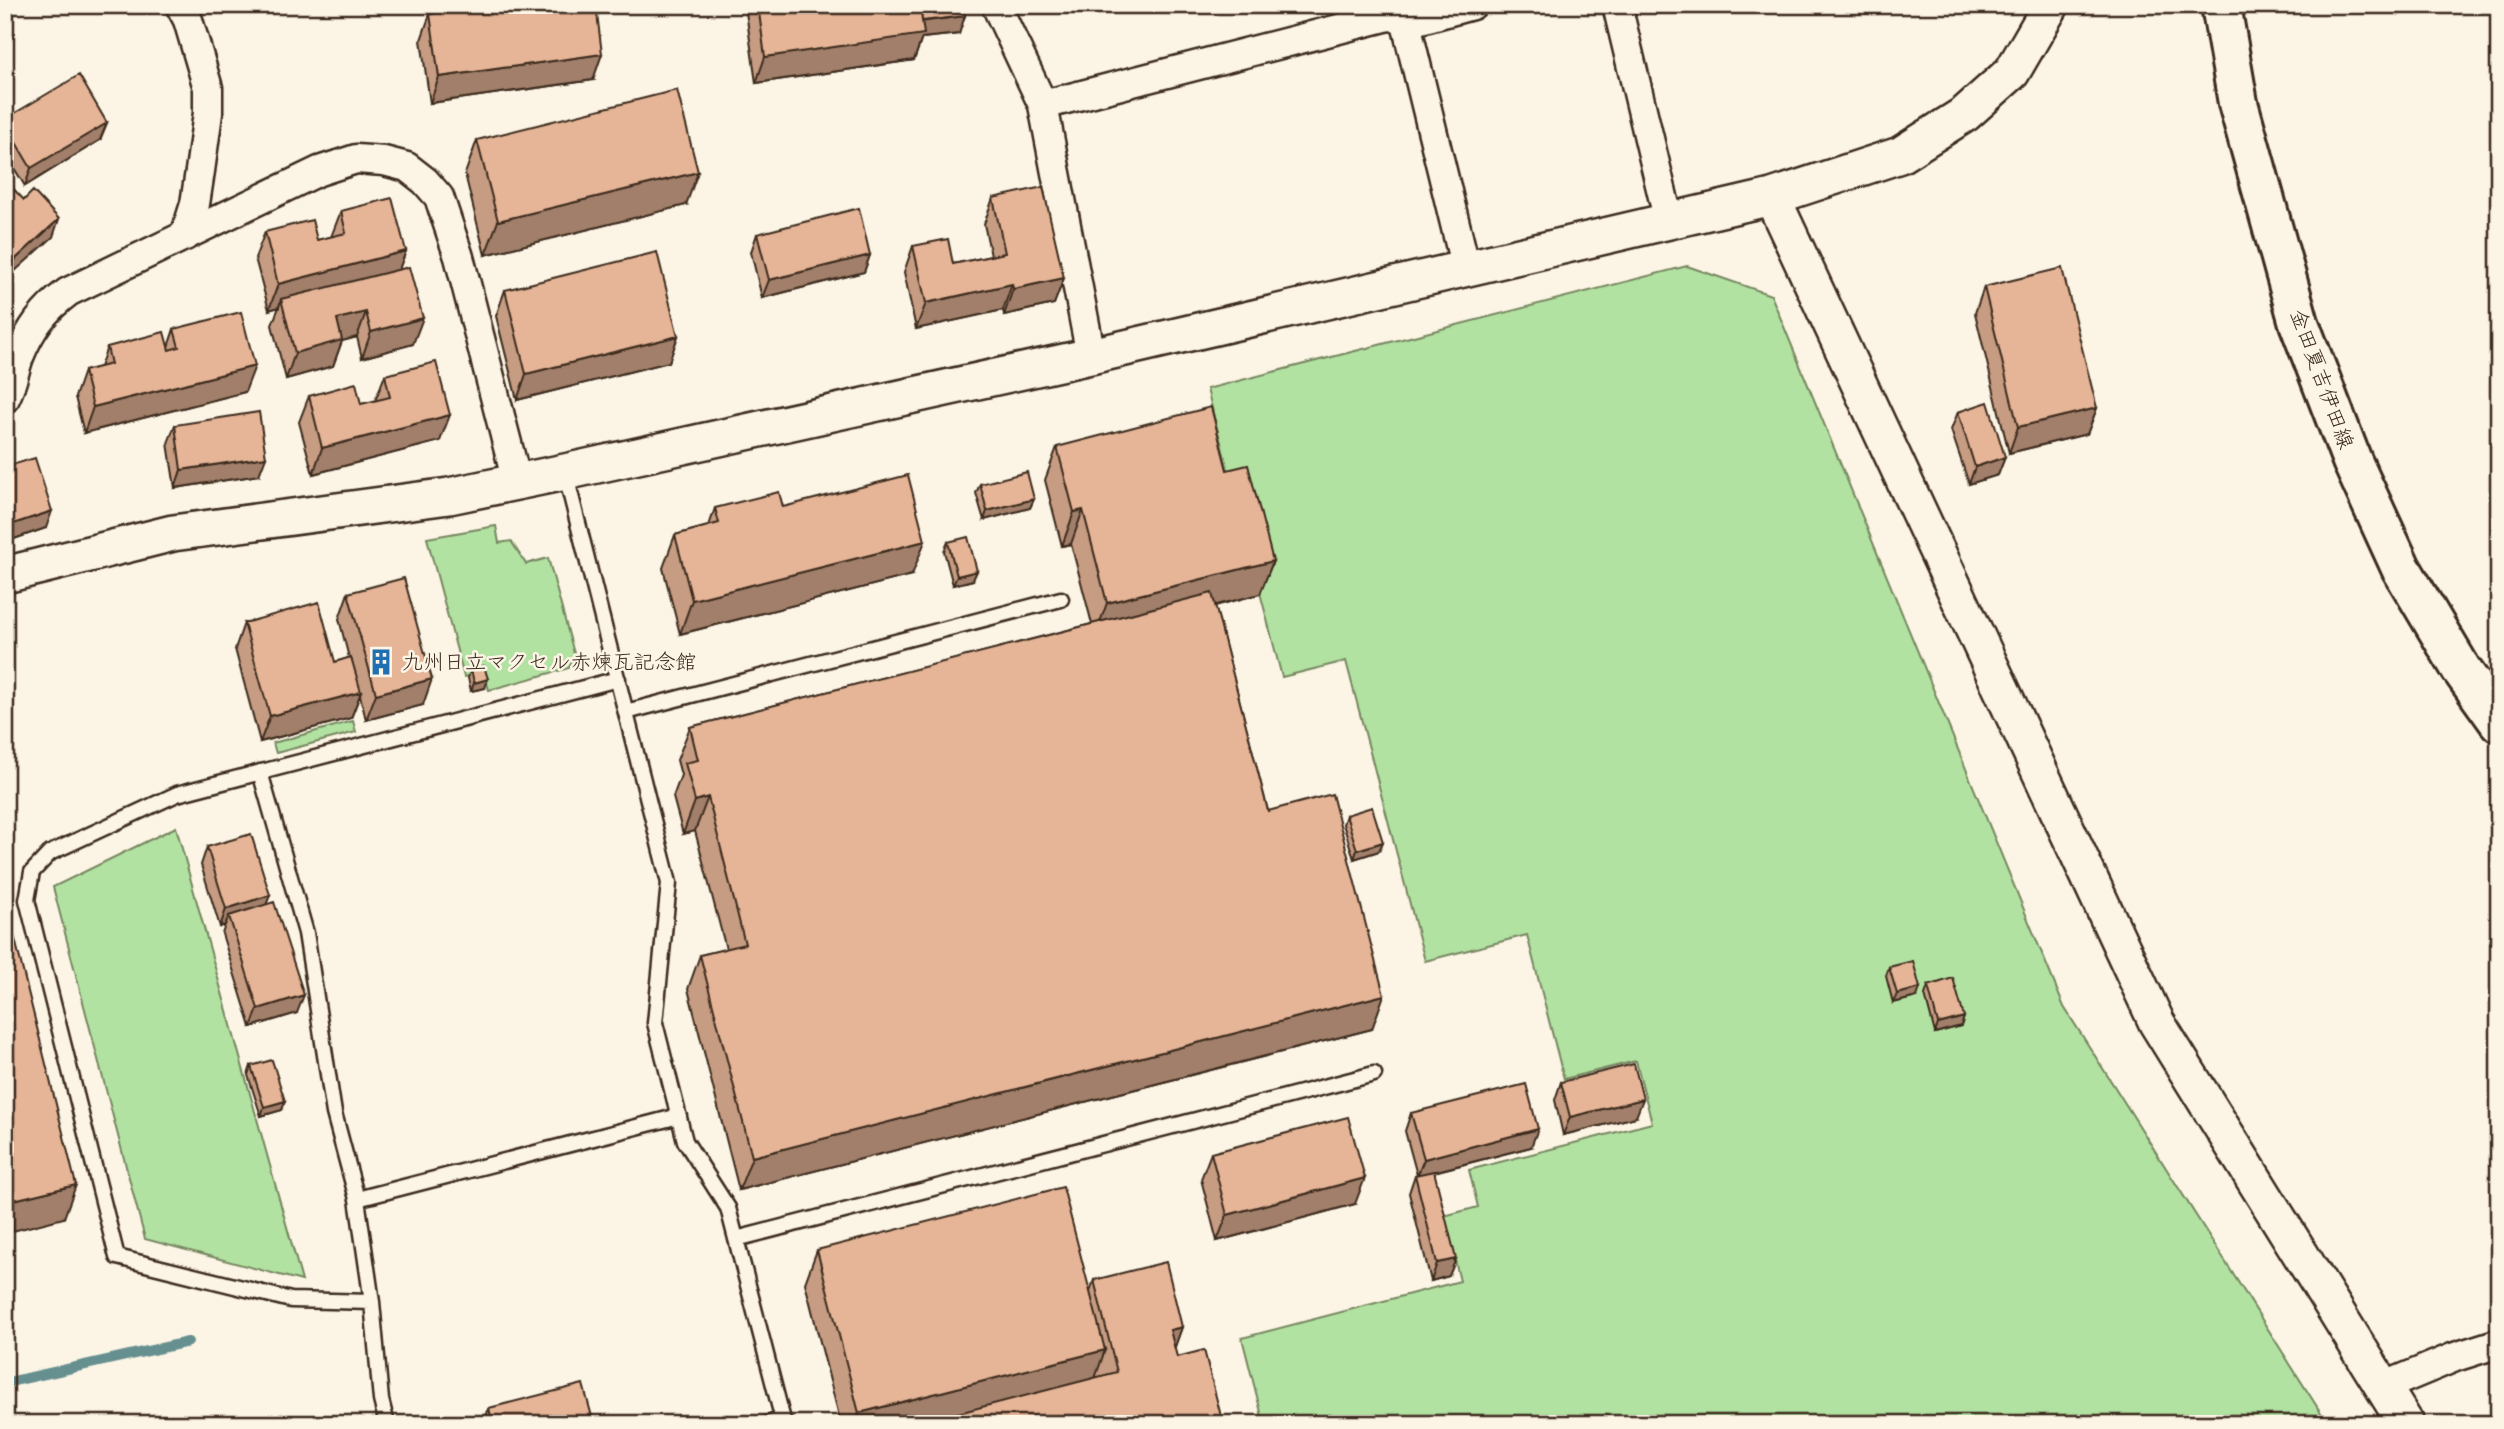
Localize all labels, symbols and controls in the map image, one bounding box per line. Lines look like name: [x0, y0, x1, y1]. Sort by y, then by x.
street label: 金田夏吉伊田線: [2280, 305, 2361, 454]
building icon: 九州日立マクセル赤煉瓦記念館: [366, 647, 396, 677]
place label: 九州日立マクセル赤煉瓦記念館: [402, 647, 696, 680]

